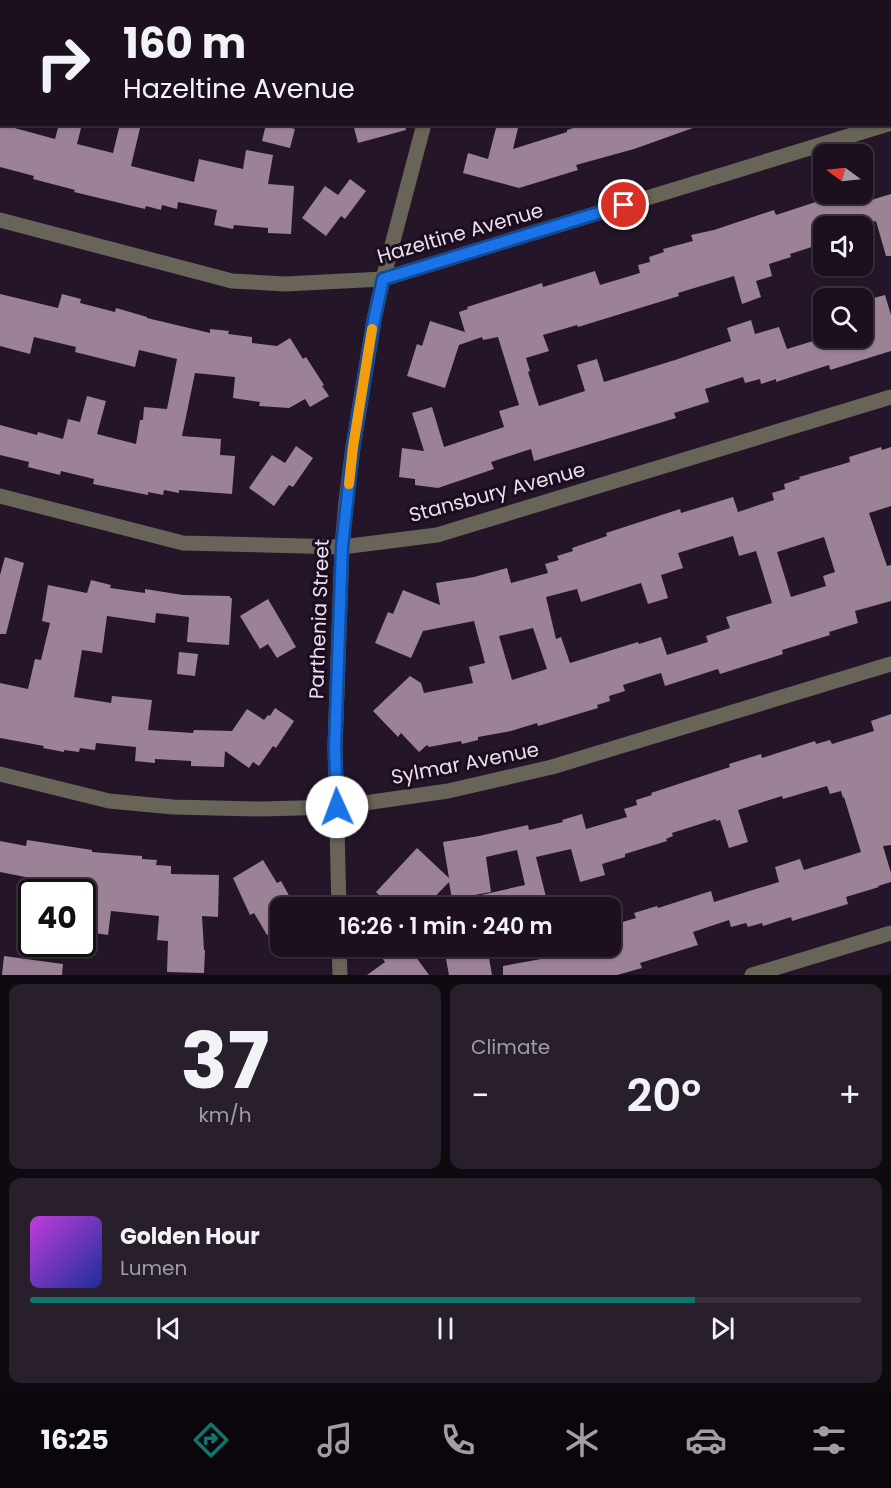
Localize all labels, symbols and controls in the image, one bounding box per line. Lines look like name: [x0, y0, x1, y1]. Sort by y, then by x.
text: 160 m: [123, 14, 246, 73]
icon: right: [24, 24, 102, 102]
text: Hazeltine Avenue: [123, 70, 355, 107]
north arrow: [813, 144, 873, 204]
map controls: [813, 144, 873, 348]
pin: [598, 179, 649, 230]
icon: arrive: [607, 188, 640, 221]
street label: Hazeltine Avenue: [374, 196, 546, 270]
button: sound: [813, 216, 873, 276]
button: search: [813, 288, 873, 348]
street label: Stansbury Avenue: [406, 455, 588, 529]
street label: Parthenia Street: [302, 538, 336, 700]
street label: Sylmar Avenue: [389, 735, 541, 791]
position arrow: [305, 775, 369, 839]
speed limit sign: 40: [18, 879, 96, 957]
text: 16:26 · 1 min · 240 m: [339, 911, 552, 942]
text: 37: [181, 1006, 269, 1115]
text: Climate: [471, 1033, 550, 1061]
text: 20°: [626, 1064, 701, 1127]
text: −: [471, 1072, 489, 1119]
text: +: [838, 1072, 861, 1119]
text: km/h: [198, 1101, 252, 1129]
text: Golden Hour: [120, 1221, 260, 1252]
text: Lumen: [120, 1254, 187, 1282]
icon: previous: [152, 1312, 185, 1345]
icon: pause: [429, 1312, 462, 1345]
icon: next: [706, 1312, 739, 1345]
icon: directions: [190, 1419, 232, 1461]
icon: music: [314, 1419, 356, 1461]
icon: phone: [437, 1419, 479, 1461]
icon: climate: [561, 1419, 603, 1461]
icon: car: [685, 1419, 727, 1461]
icon: filters: [808, 1419, 850, 1461]
text: 16:25: [41, 1421, 109, 1458]

